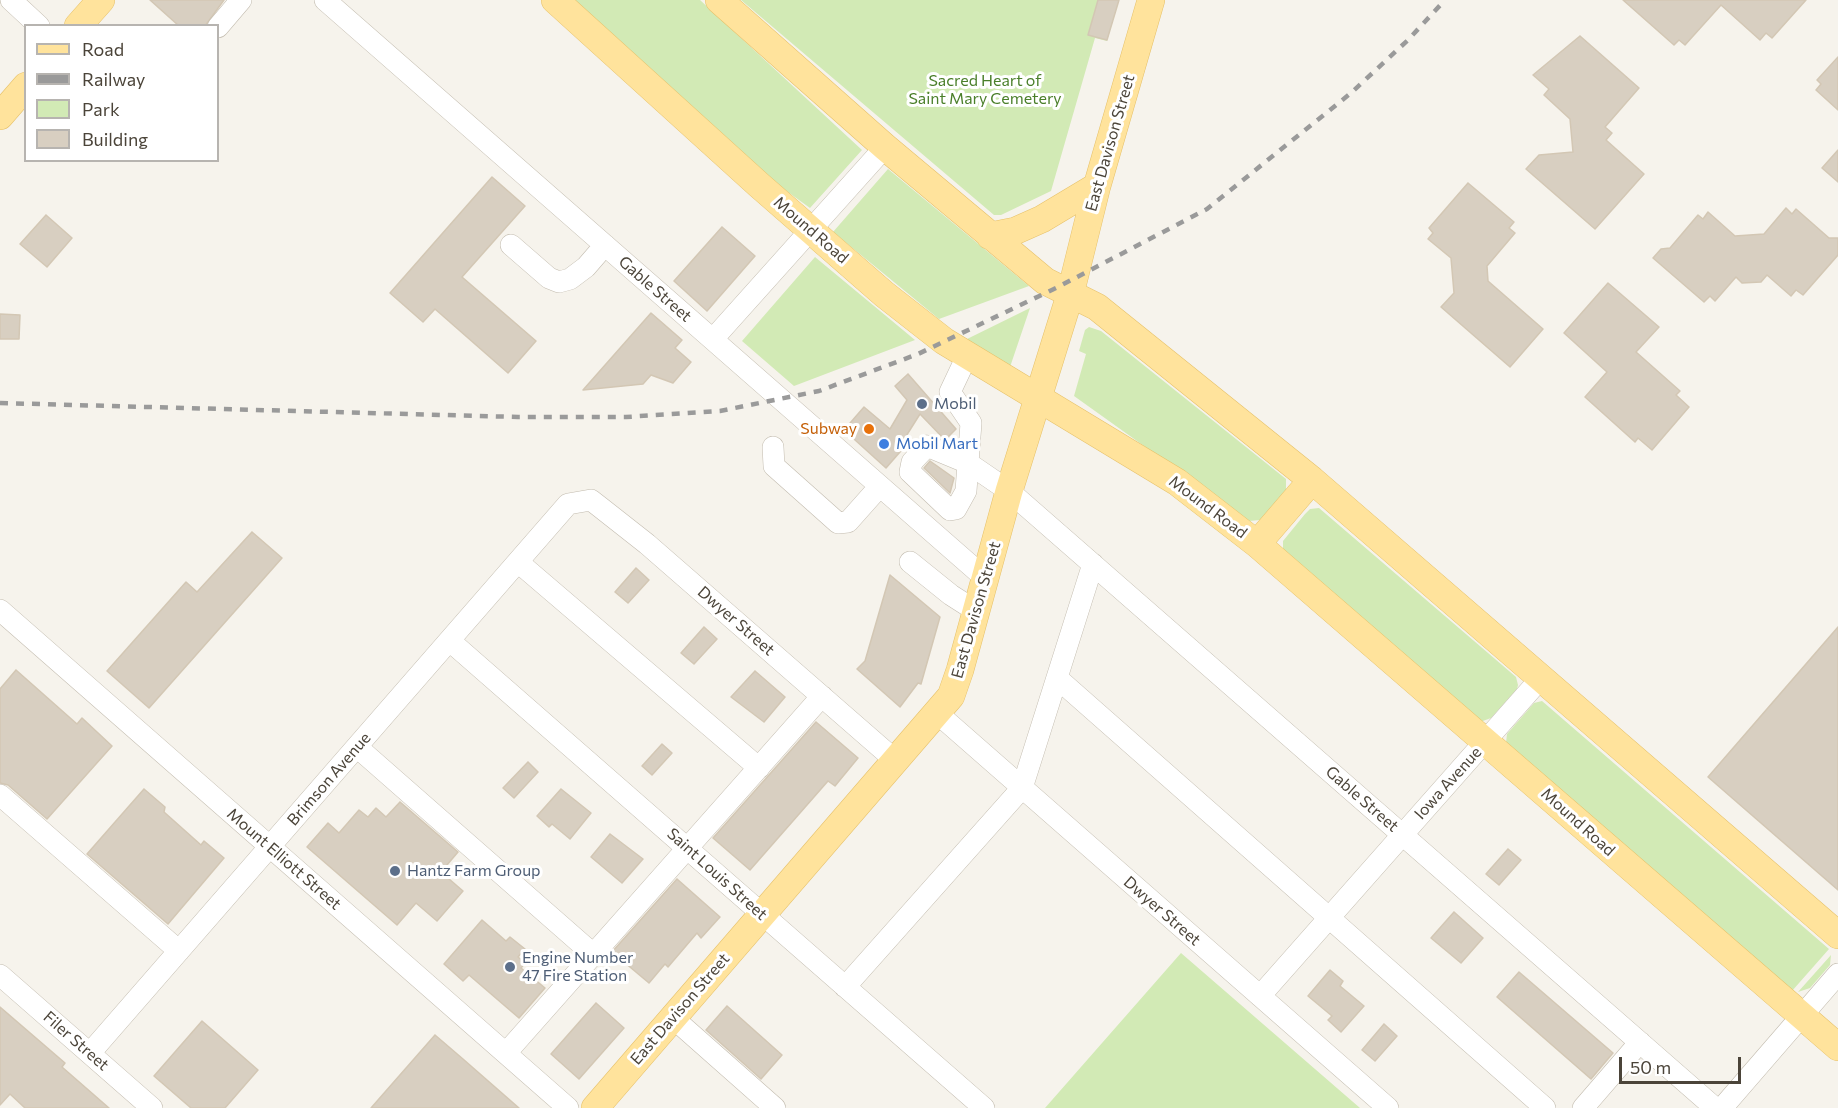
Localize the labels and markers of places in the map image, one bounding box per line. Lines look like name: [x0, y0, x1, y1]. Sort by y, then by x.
place label: Mobil: [934, 394, 976, 414]
marker: Mobil: [915, 397, 929, 411]
place label: Subway: [800, 419, 857, 439]
marker: Subway: [862, 422, 876, 436]
place label: Mobil Mart: [896, 434, 978, 454]
marker: Mobil Mart: [877, 437, 891, 451]
place label: Hantz Farm Group: [407, 861, 541, 881]
marker: Hantz Farm Group: [388, 864, 402, 878]
place label: Engine Number 47 Fire Station: [522, 948, 633, 986]
marker: Engine Number 47 Fire Station: [503, 960, 517, 974]

